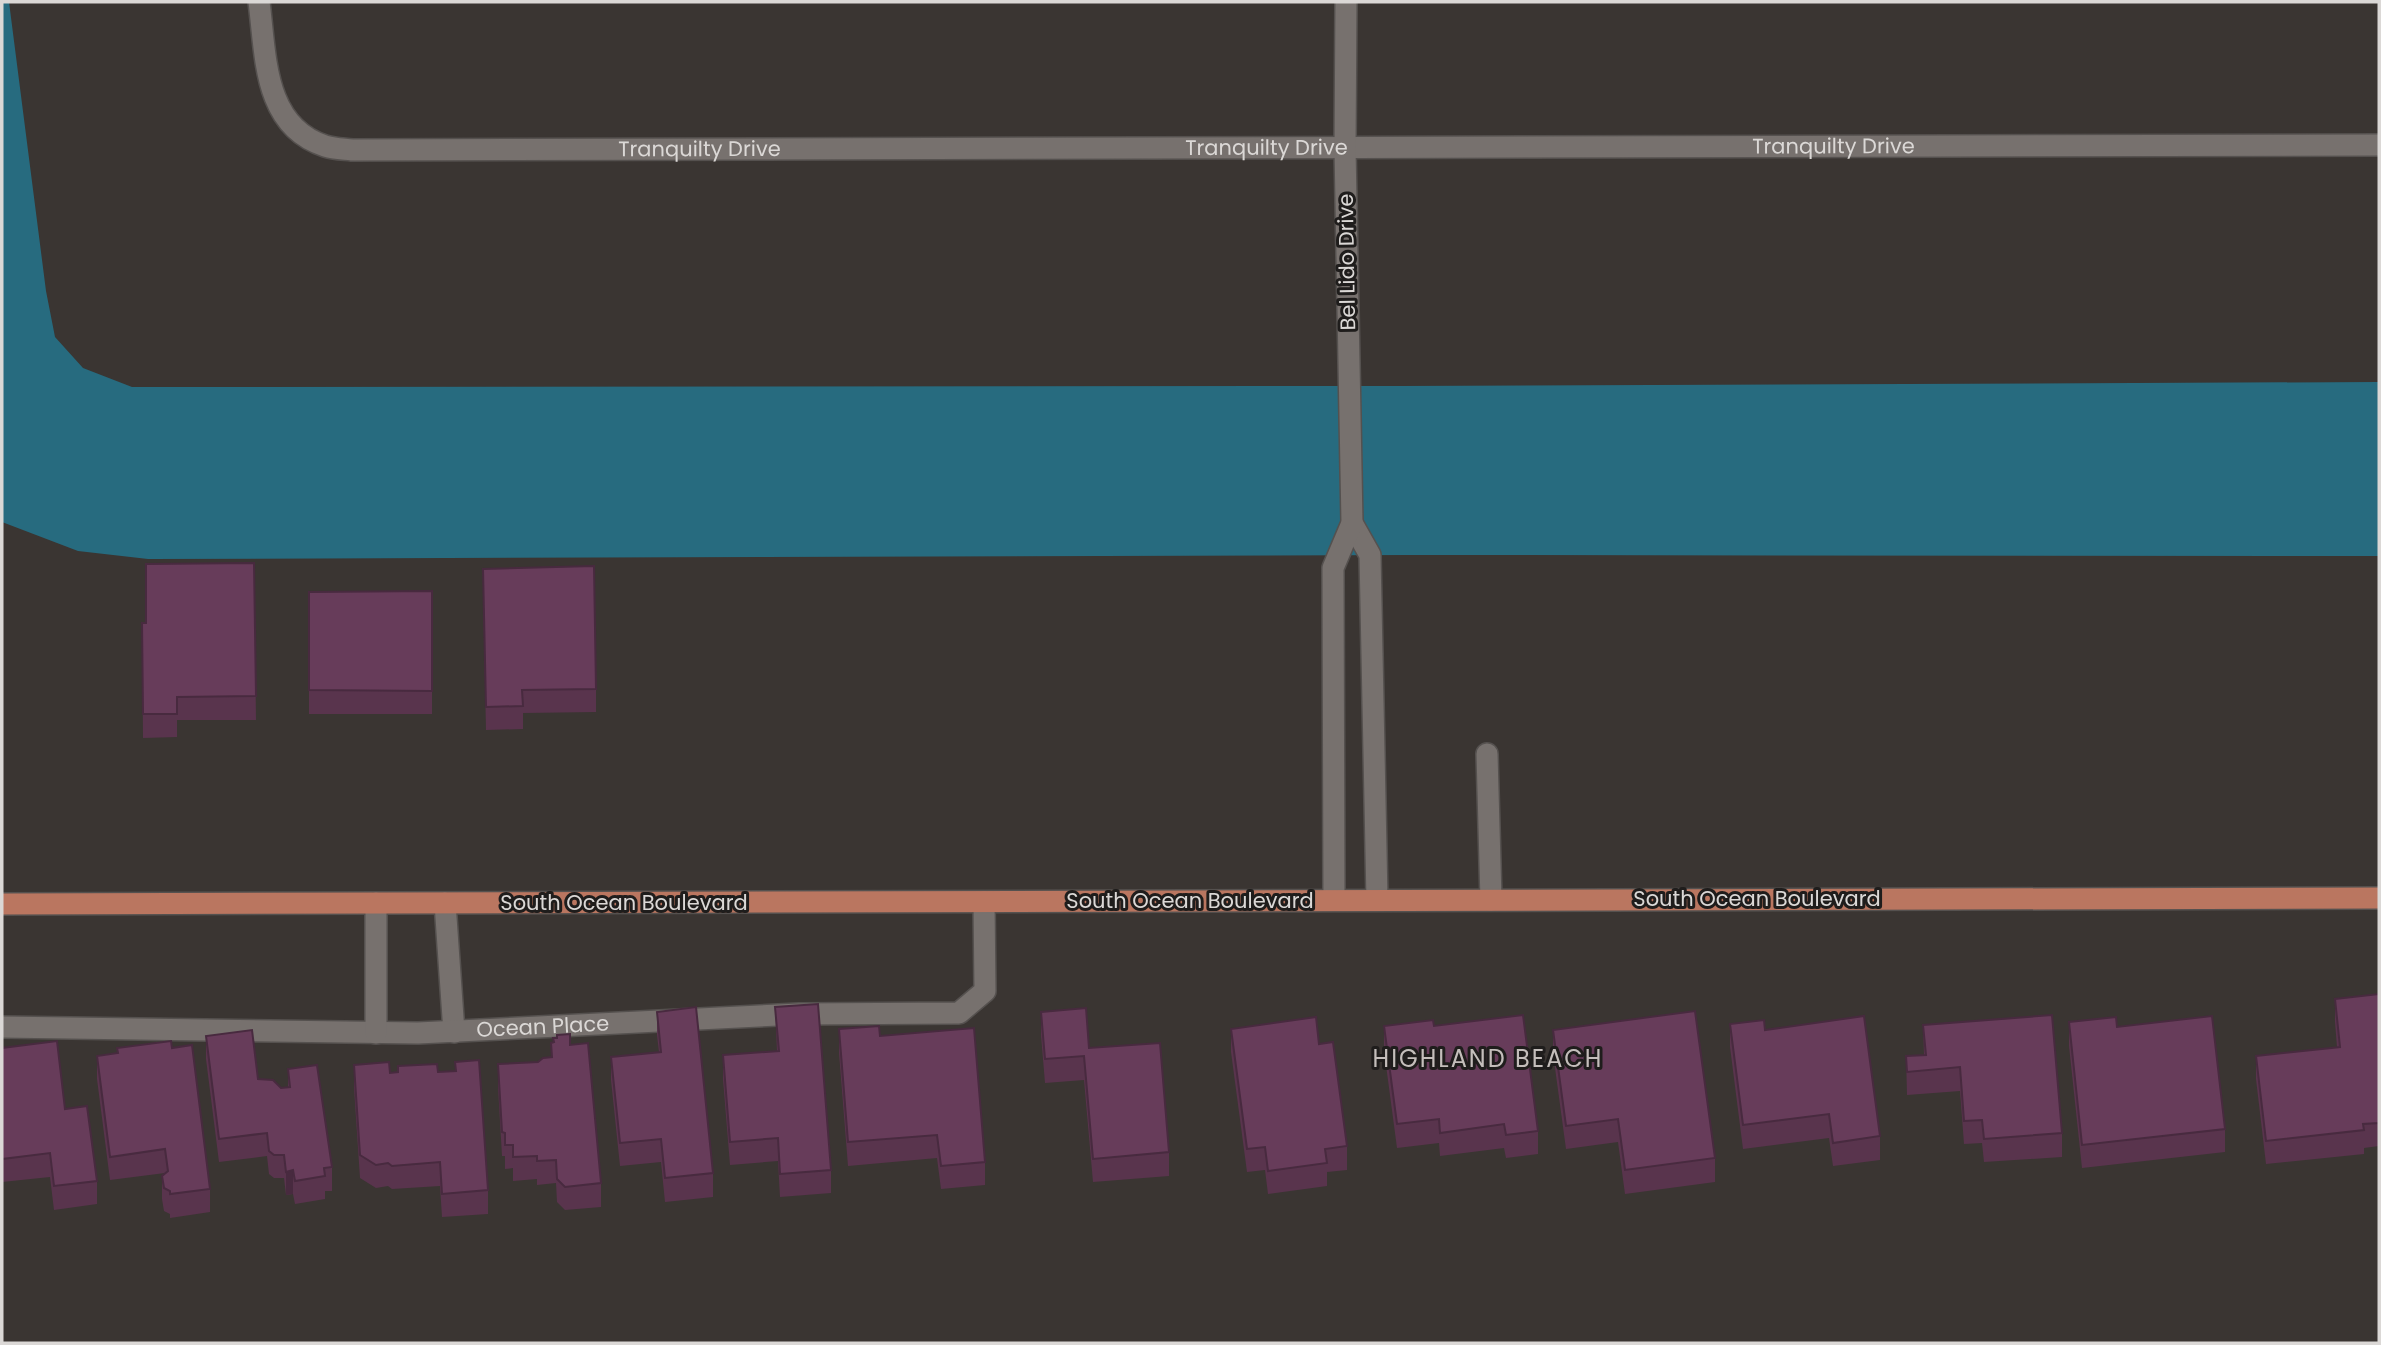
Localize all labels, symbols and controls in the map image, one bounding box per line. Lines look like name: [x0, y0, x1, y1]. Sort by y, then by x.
street label: Tranquilty Drive: [1752, 131, 1915, 161]
street label: Tranquilty Drive: [1185, 133, 1348, 162]
street label: Tranquilty Drive: [618, 134, 781, 163]
street label: Bel Lido Drive: [1331, 193, 1362, 331]
street label: South Ocean Boulevard: [1633, 884, 1881, 913]
street label: South Ocean Boulevard: [1066, 886, 1314, 915]
street label: South Ocean Boulevard: [500, 888, 748, 917]
street label: Ocean Place: [476, 1008, 610, 1044]
district label: HIGHLAND BEACH: [1373, 1042, 1603, 1075]

